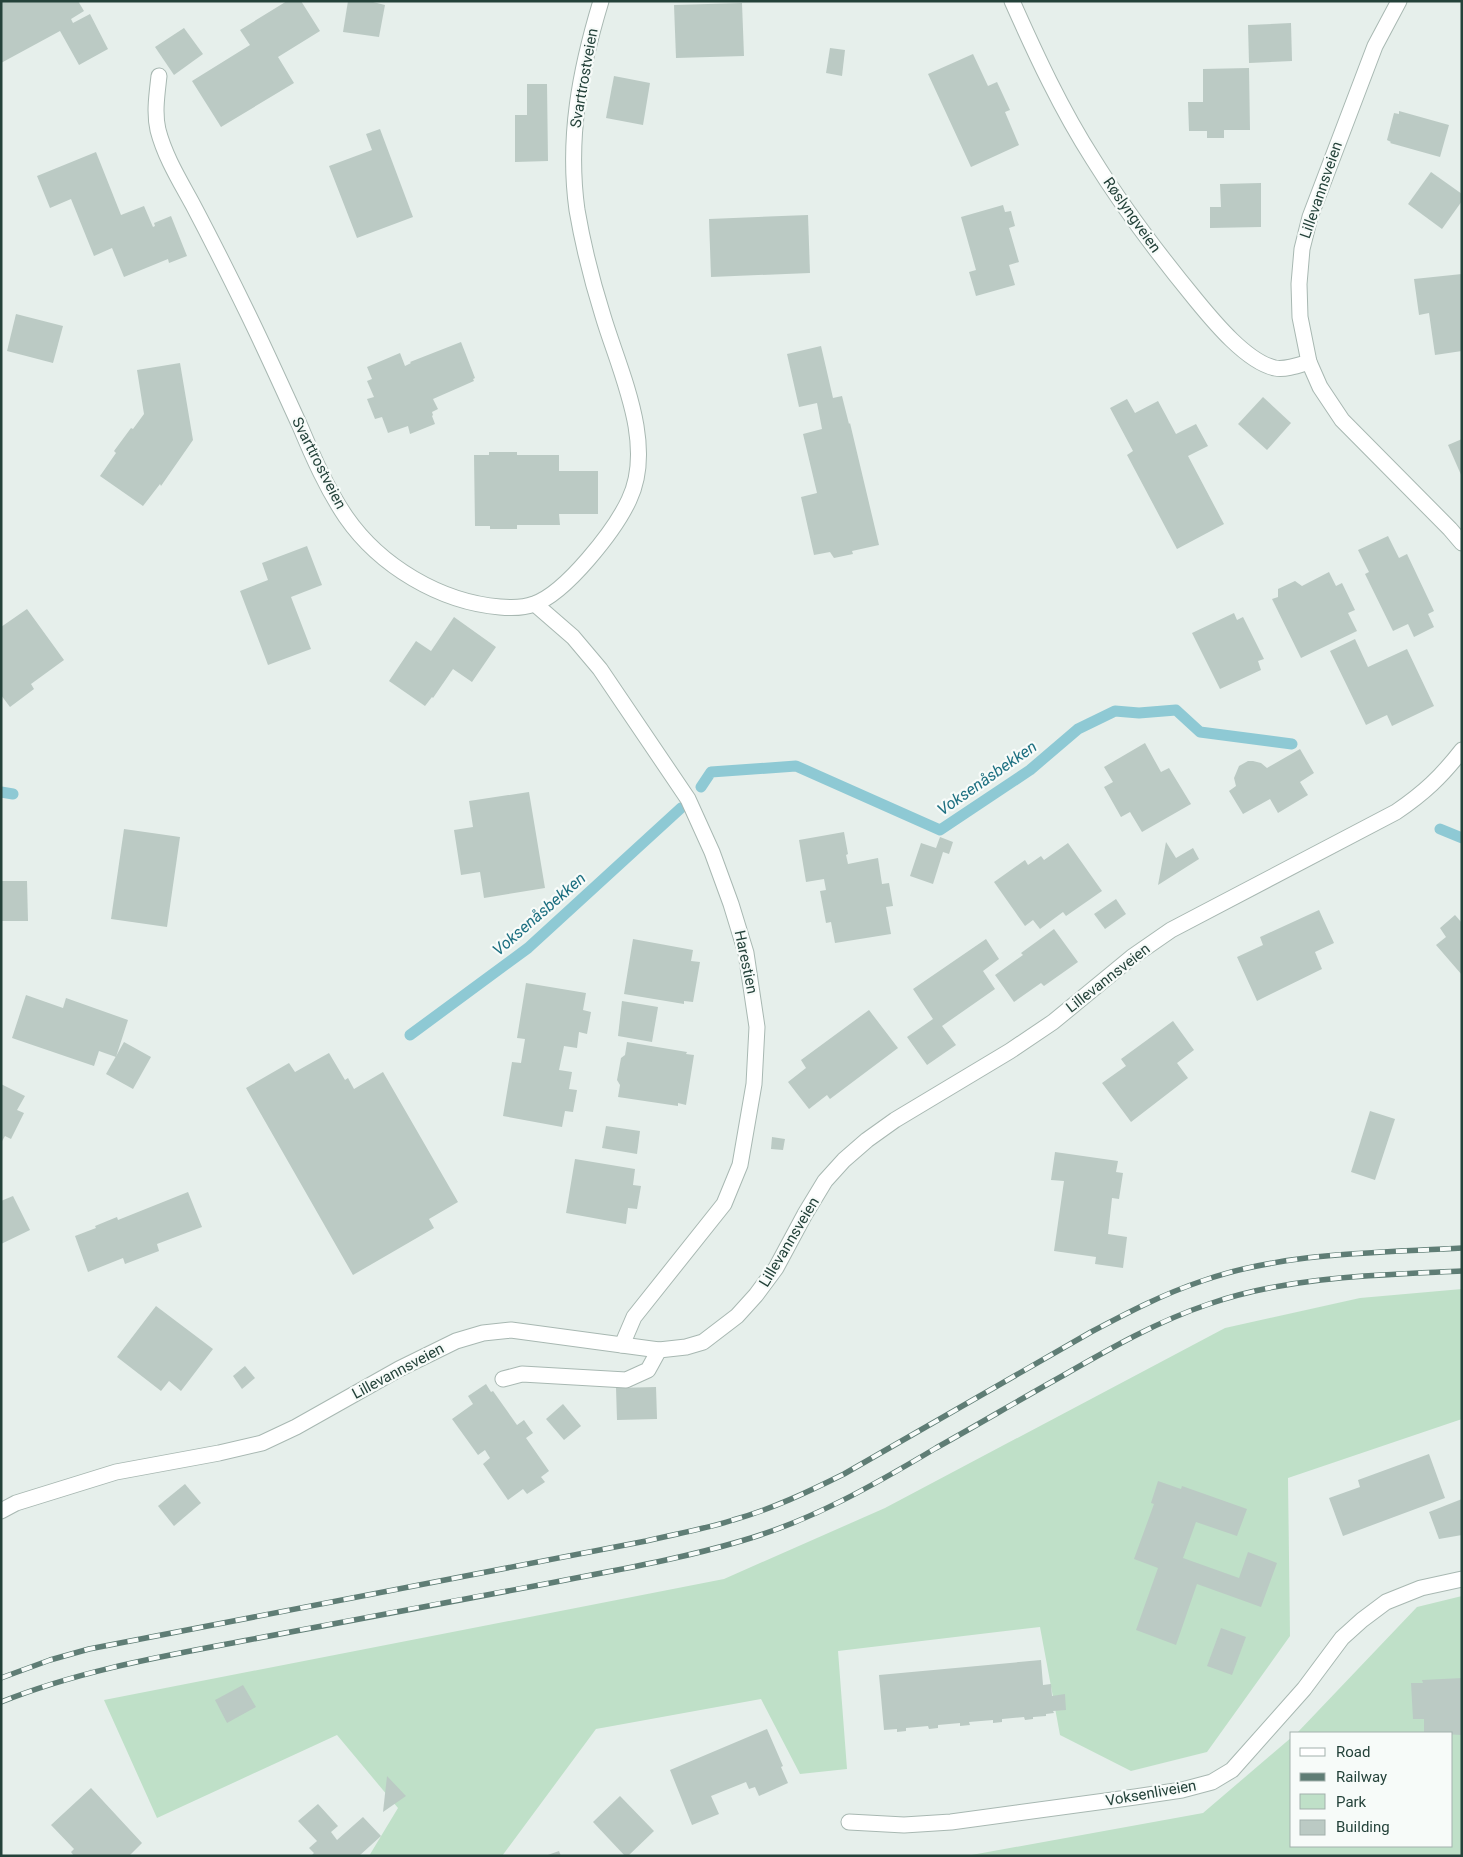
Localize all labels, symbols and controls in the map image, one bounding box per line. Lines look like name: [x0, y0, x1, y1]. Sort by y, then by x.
street label: Svarttrostveien: [566, 27, 602, 129]
street label: Lillevannsveien: [1296, 139, 1346, 241]
street label: Røslyngveien: [1099, 174, 1165, 256]
street label: Svarttrostveien: [288, 414, 350, 512]
water label: Voksenåsbekken: [934, 737, 1040, 819]
water label: Voksenåsbekken: [489, 869, 589, 959]
street label: Harestien: [731, 929, 761, 995]
street label: Lillevannsveien: [1062, 940, 1154, 1016]
street label: Lillevannsveien: [755, 1194, 823, 1290]
street label: Lillevannsveien: [349, 1339, 447, 1403]
legend: [1290, 1732, 1453, 1847]
text: Road: [1336, 1743, 1370, 1761]
text: Railway: [1336, 1768, 1387, 1786]
street label: Voksenliveien: [1104, 1776, 1198, 1810]
text: Park: [1336, 1793, 1367, 1811]
text: Building: [1336, 1818, 1390, 1836]

